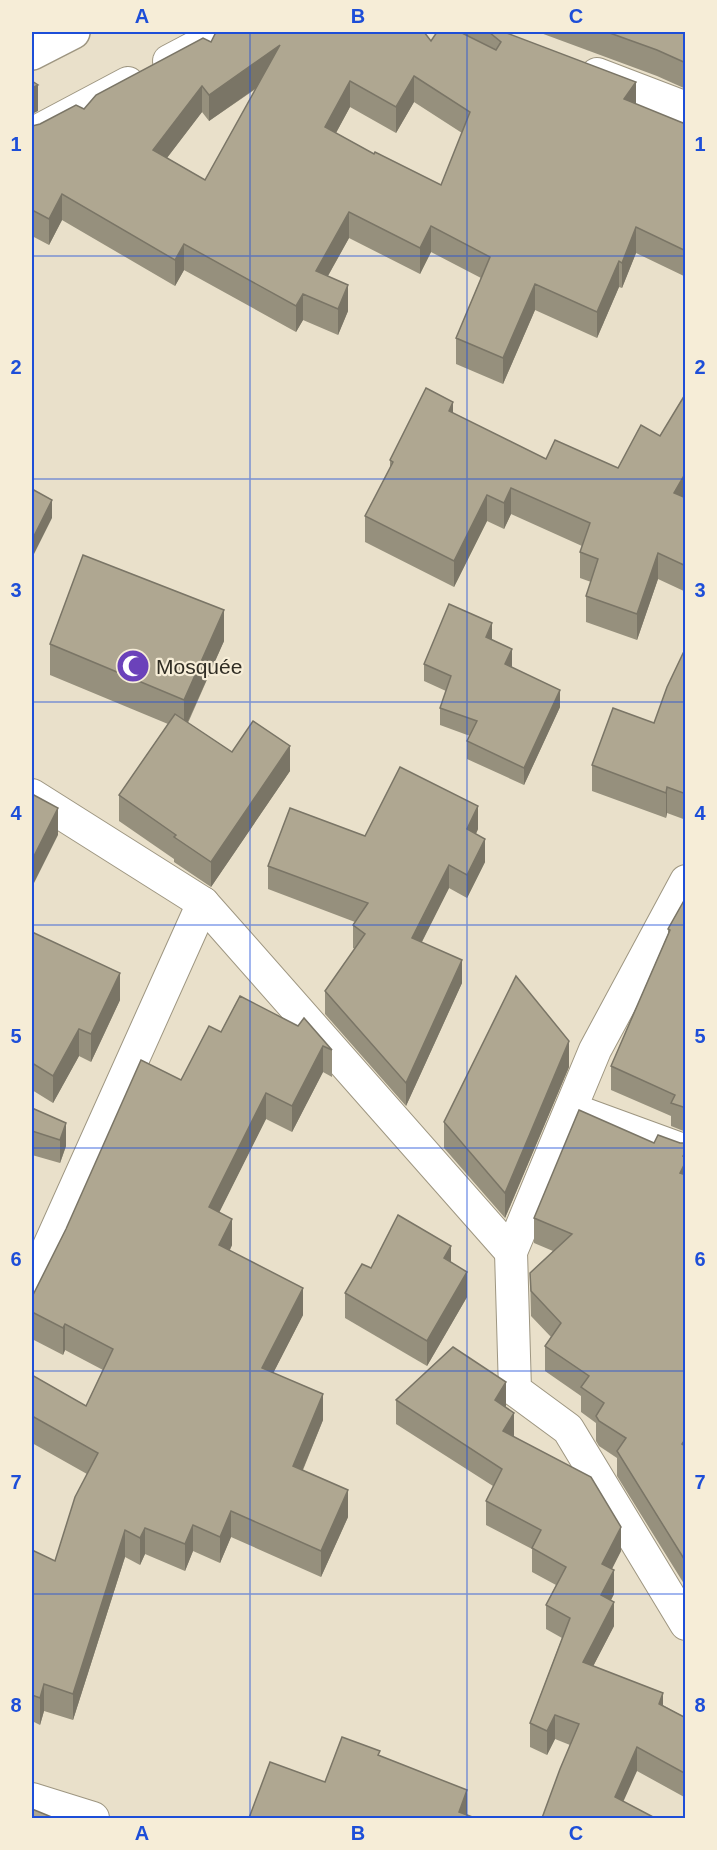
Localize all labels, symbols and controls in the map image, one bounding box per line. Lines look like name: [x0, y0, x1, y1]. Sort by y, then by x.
text: A: [135, 5, 149, 27]
text: B: [351, 5, 365, 27]
text: C: [569, 5, 583, 27]
text: 1: [10, 133, 22, 155]
text: 1: [694, 133, 706, 155]
text: 2: [10, 356, 22, 378]
text: 2: [694, 356, 706, 378]
text: 3: [10, 579, 22, 601]
text: 3: [694, 579, 706, 601]
mosque icon: Mosquée: [115, 648, 151, 684]
place label: Mosquée: [156, 655, 242, 678]
text: 4: [10, 802, 22, 824]
text: 4: [694, 802, 706, 824]
text: 5: [10, 1025, 22, 1047]
text: 5: [694, 1025, 706, 1047]
text: 6: [10, 1248, 22, 1270]
text: 6: [694, 1248, 706, 1270]
text: 7: [10, 1471, 22, 1493]
text: 7: [694, 1471, 706, 1493]
text: 8: [10, 1694, 22, 1716]
text: 8: [694, 1694, 706, 1716]
text: A: [135, 1822, 149, 1844]
text: B: [351, 1822, 365, 1844]
text: C: [569, 1822, 583, 1844]

